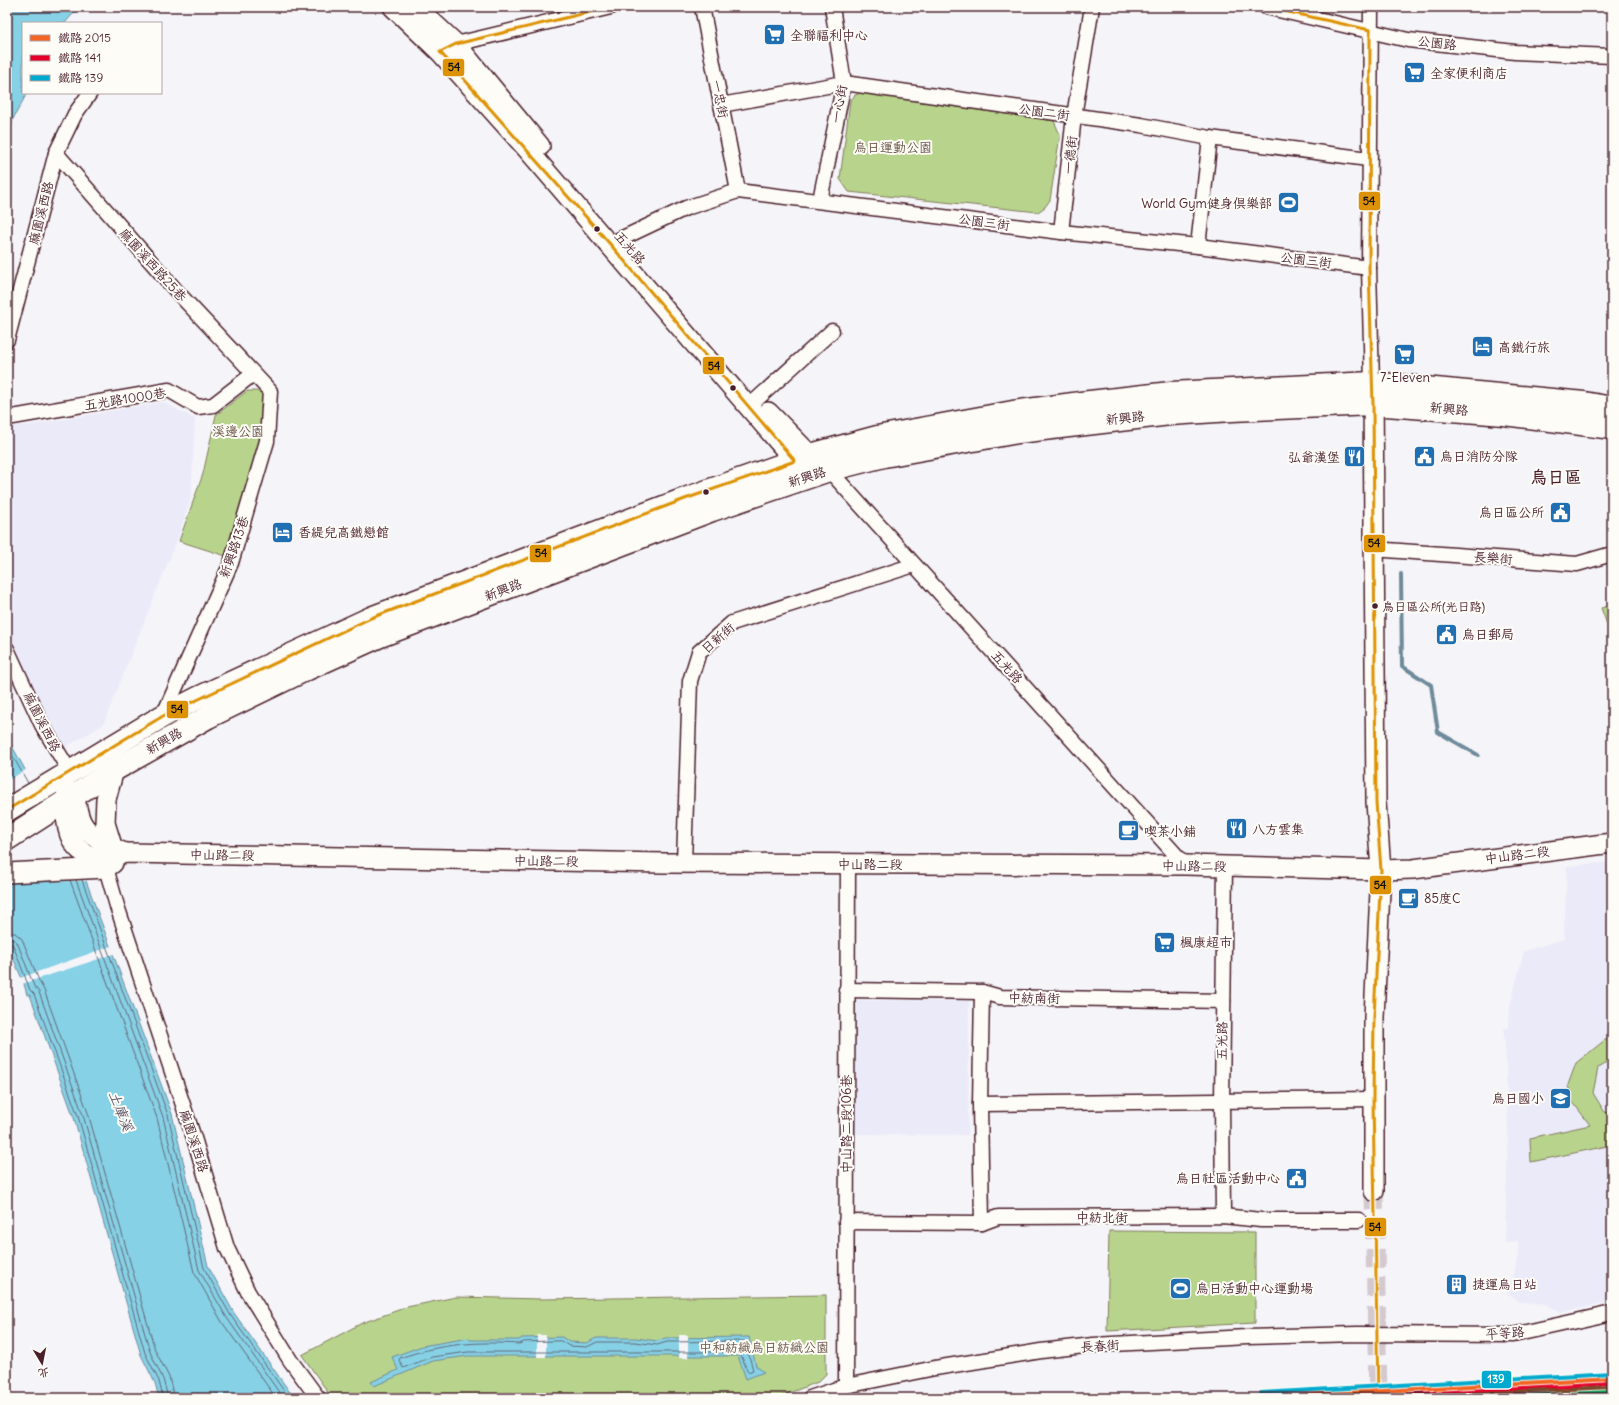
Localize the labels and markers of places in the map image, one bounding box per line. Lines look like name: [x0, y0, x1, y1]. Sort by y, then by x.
supermarket icon: 全聯福利中心: [762, 22, 788, 48]
place label: 全聯福利中心: [790, 27, 868, 44]
supermarket icon: 全家便利商店: [1401, 60, 1427, 86]
place label: 全家便利商店: [1430, 65, 1508, 82]
sports icon: World Gym健身俱樂部: [1275, 190, 1301, 216]
place label: World Gym健身俱樂部: [1141, 195, 1272, 212]
unlabelled marker: [592, 224, 602, 234]
hotel icon: 高鐵行旅: [1470, 334, 1496, 360]
place label: 高鐵行旅: [1498, 339, 1550, 356]
supermarket icon: 7-Eleven: [1392, 342, 1418, 368]
place label: 7-Eleven: [1380, 369, 1430, 386]
unlabelled marker: [728, 383, 738, 393]
public building icon: 烏日消防分隊: [1411, 443, 1437, 469]
restaurant icon: 弘爺漢堡: [1342, 444, 1368, 470]
place label: 烏日消防分隊: [1440, 448, 1518, 465]
place label: 弘爺漢堡: [1288, 449, 1340, 466]
unlabelled marker: [701, 487, 711, 497]
public building icon: 烏日區公所: [1547, 499, 1573, 525]
place label: 烏日區公所: [1479, 504, 1544, 521]
hotel icon: 香緹兒高鐵戀館: [269, 519, 295, 545]
place label: 香緹兒高鐵戀館: [298, 524, 389, 541]
place label: 烏日區公所(光日路): [1382, 599, 1486, 614]
marker: 烏日區公所(光日路): [1370, 601, 1380, 611]
public building icon: 烏日郵局: [1433, 621, 1459, 647]
place label: 烏日郵局: [1462, 626, 1514, 643]
restaurant icon: 八方雲集: [1223, 816, 1249, 842]
cafe icon: 喫茶小鋪: [1115, 818, 1141, 844]
place label: 八方雲集: [1252, 821, 1304, 838]
place label: 喫茶小鋪: [1144, 823, 1196, 840]
cafe icon: 85度C: [1395, 885, 1421, 911]
place label: 85度C: [1424, 890, 1461, 907]
supermarket icon: 楓康超市: [1151, 929, 1177, 955]
place label: 楓康超市: [1180, 934, 1232, 951]
school or university icon: 烏日國小: [1547, 1085, 1573, 1111]
place label: 烏日國小: [1492, 1090, 1544, 1107]
public building icon: 烏日社區活動中心: [1283, 1165, 1309, 1191]
place label: 烏日社區活動中心: [1176, 1170, 1280, 1187]
building icon: 捷運烏日站: [1444, 1271, 1470, 1297]
sports icon: 烏日活動中心運動場: [1168, 1275, 1194, 1301]
place label: 捷運烏日站: [1472, 1276, 1537, 1293]
place label: 烏日活動中心運動場: [1196, 1280, 1313, 1297]

